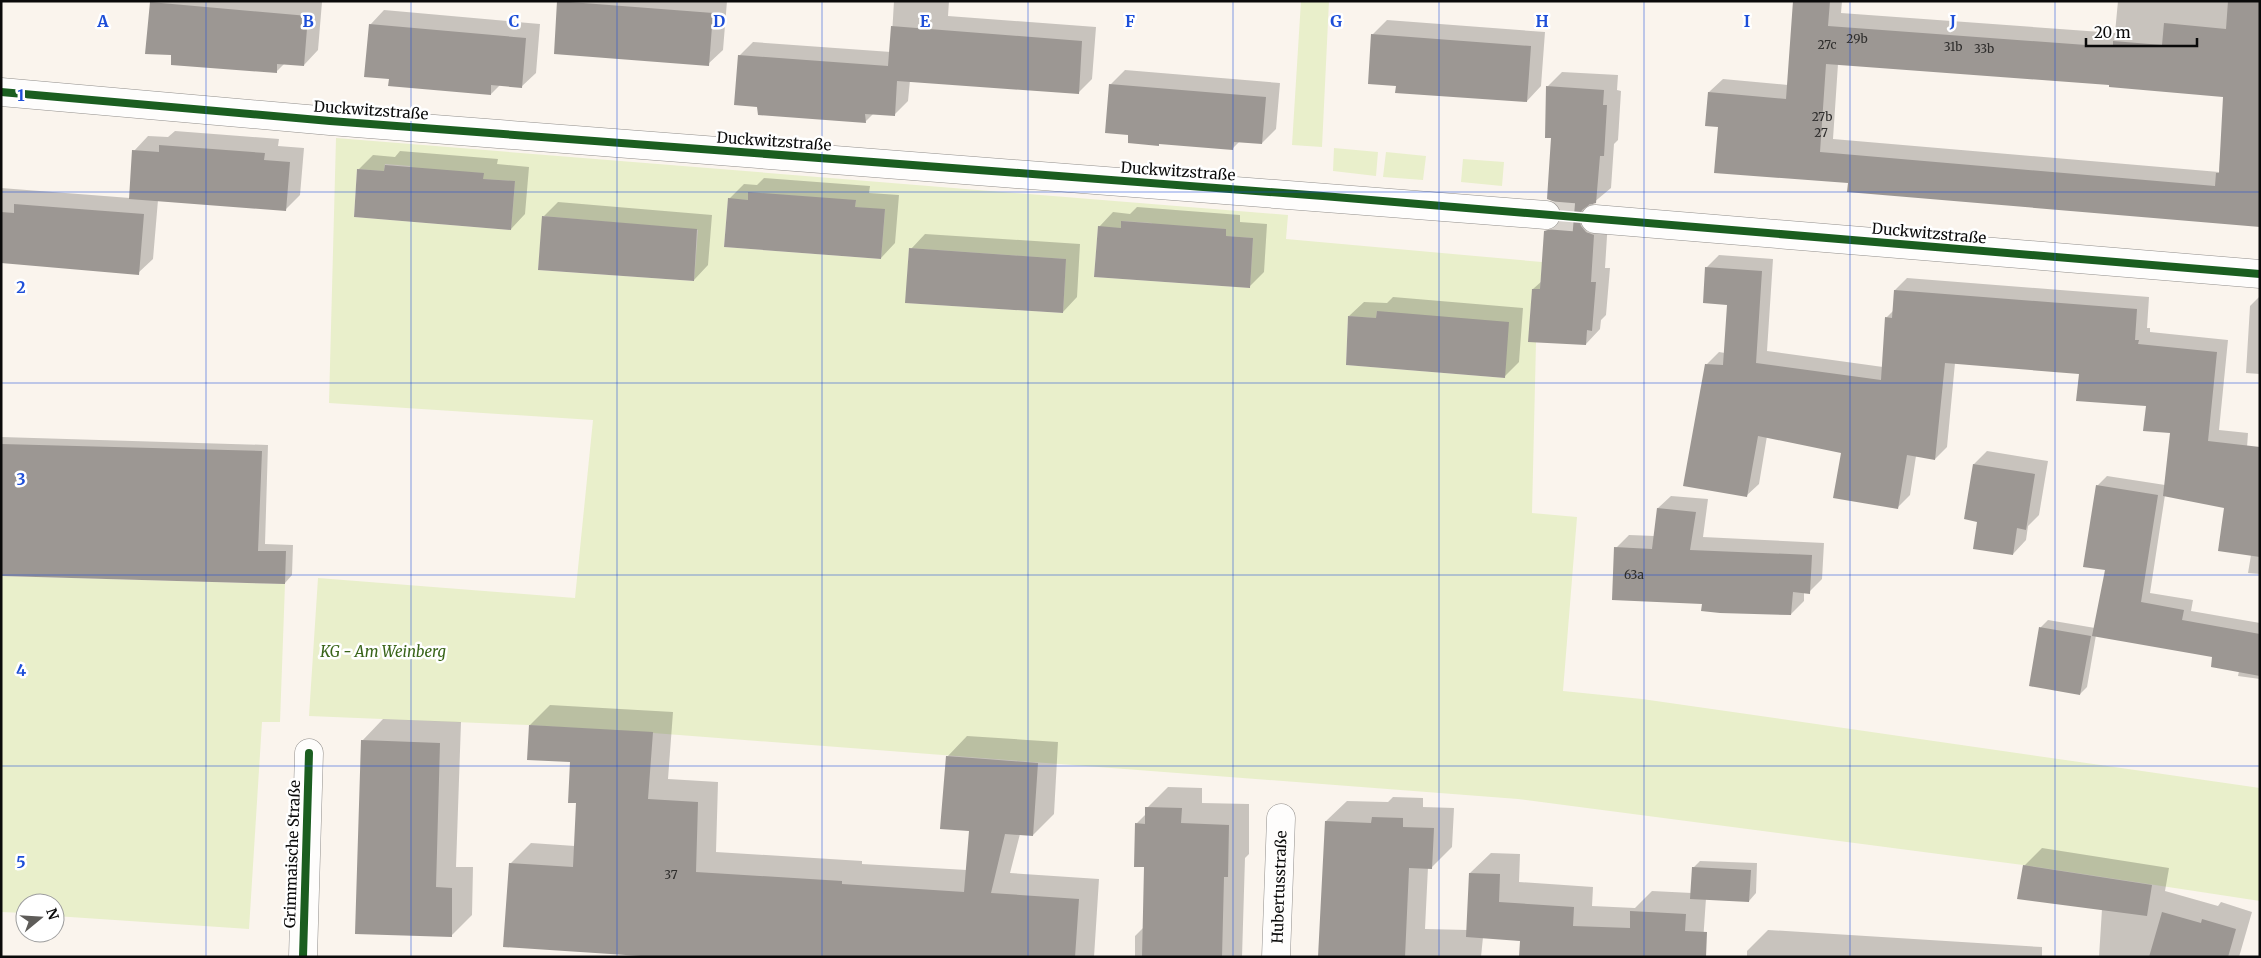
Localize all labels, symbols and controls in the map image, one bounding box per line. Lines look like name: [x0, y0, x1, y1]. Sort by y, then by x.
text: A: [96, 11, 109, 31]
text: B: [302, 11, 314, 31]
text: C: [509, 11, 519, 31]
text: D: [713, 11, 725, 31]
text: E: [920, 11, 931, 31]
text: F: [1125, 11, 1135, 31]
text: G: [1330, 11, 1342, 31]
text: H: [1535, 11, 1549, 31]
text: I: [1744, 11, 1750, 31]
text: J: [1949, 11, 1956, 31]
scale bar: [2086, 15, 2197, 47]
text: 20 m: [2094, 23, 2131, 42]
house number: 29b: [1846, 31, 1868, 46]
house number: 27c: [1817, 37, 1837, 52]
house number: 31b: [1944, 39, 1962, 54]
house number: 33b: [1974, 41, 1994, 56]
text: 1: [17, 85, 25, 105]
street label: Duckwitzstraße: [313, 97, 429, 124]
house number: 27b: [1812, 109, 1832, 124]
house number: 27: [1814, 125, 1828, 140]
street label: Duckwitzstraße: [716, 128, 832, 155]
street label: Duckwitzstraße: [1120, 158, 1236, 185]
street label: Duckwitzstraße: [1871, 219, 1987, 247]
text: 2: [16, 277, 26, 297]
text: 3: [16, 469, 26, 489]
house number: 63a: [1624, 567, 1644, 582]
park label: KG - Am Weinberg: [319, 642, 446, 661]
text: 4: [16, 660, 26, 680]
street label: Grimmaische Straße: [280, 779, 304, 928]
street label: Hubertusstraße: [1267, 830, 1290, 944]
text: 5: [16, 852, 26, 872]
house number: 37: [664, 867, 678, 882]
north arrow: [15, 893, 65, 943]
text: N: [42, 906, 63, 922]

